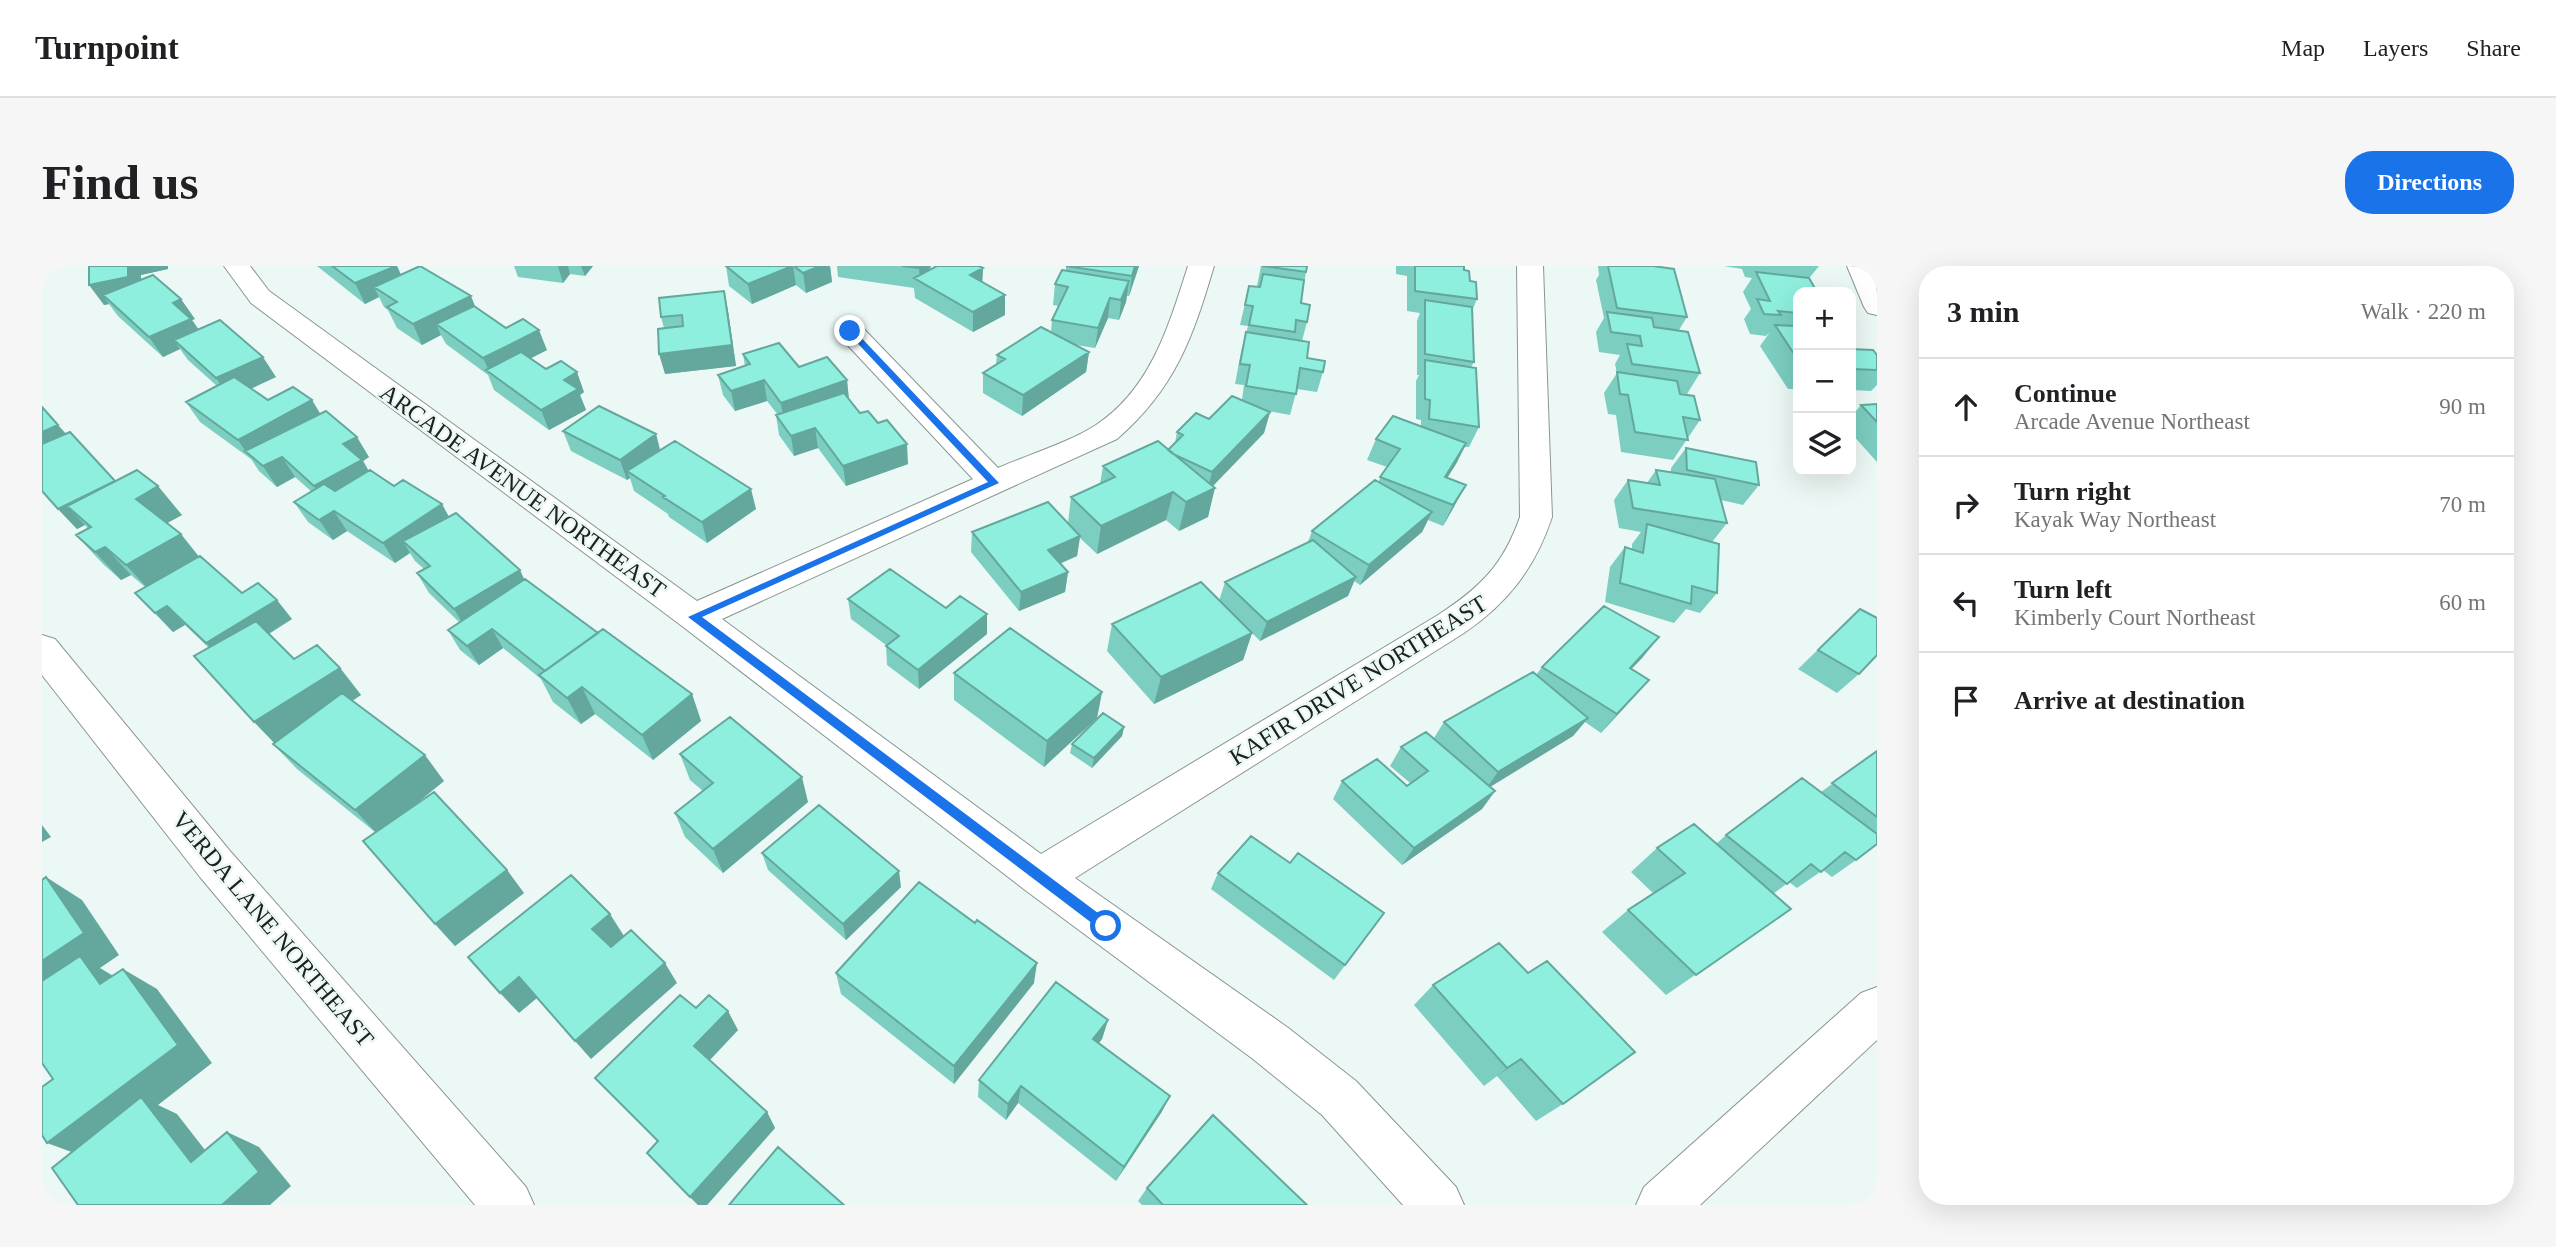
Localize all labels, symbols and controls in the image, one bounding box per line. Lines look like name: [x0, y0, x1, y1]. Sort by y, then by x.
text: Turnpoint: [35, 30, 179, 66]
text: Map: [2281, 35, 2325, 61]
text: Layers: [2363, 35, 2428, 61]
text: Share: [2466, 35, 2521, 61]
button: Directions: [2345, 151, 2514, 214]
text: Find us: [42, 155, 199, 210]
map controls: [1793, 287, 1856, 476]
button: +: [1793, 287, 1856, 350]
text: 3 min: [1947, 295, 2020, 328]
text: Walk · 220 m: [2361, 299, 2486, 324]
route end: [834, 315, 865, 346]
button: −: [1793, 350, 1856, 413]
street label: ARCADE AVENUE NORTHEAST: [375, 379, 671, 603]
text: Continue: [2014, 379, 2117, 408]
icon: ahead: [1947, 388, 1985, 426]
text: 90 m: [2439, 394, 2486, 419]
text: Arcade Avenue Northeast: [2014, 409, 2250, 434]
button: layers: [1793, 413, 1856, 476]
text: Turn right: [2014, 477, 2131, 506]
icon: right: [1947, 486, 1985, 524]
text: 70 m: [2439, 492, 2486, 517]
text: Kayak Way Northeast: [2014, 507, 2216, 532]
text: Turn left: [2014, 575, 2112, 604]
icon: left: [1947, 584, 1985, 622]
street label: KAFIR DRIVE NORTHEAST: [1225, 590, 1492, 770]
text: 60 m: [2439, 590, 2486, 615]
text: Kimberly Court Northeast: [2014, 605, 2255, 630]
icon: arrive: [1947, 682, 1985, 720]
text: Arrive at destination: [2014, 686, 2245, 715]
street label: VERDA LANE NORTHEAST: [167, 806, 379, 1052]
route start: [1090, 910, 1121, 941]

